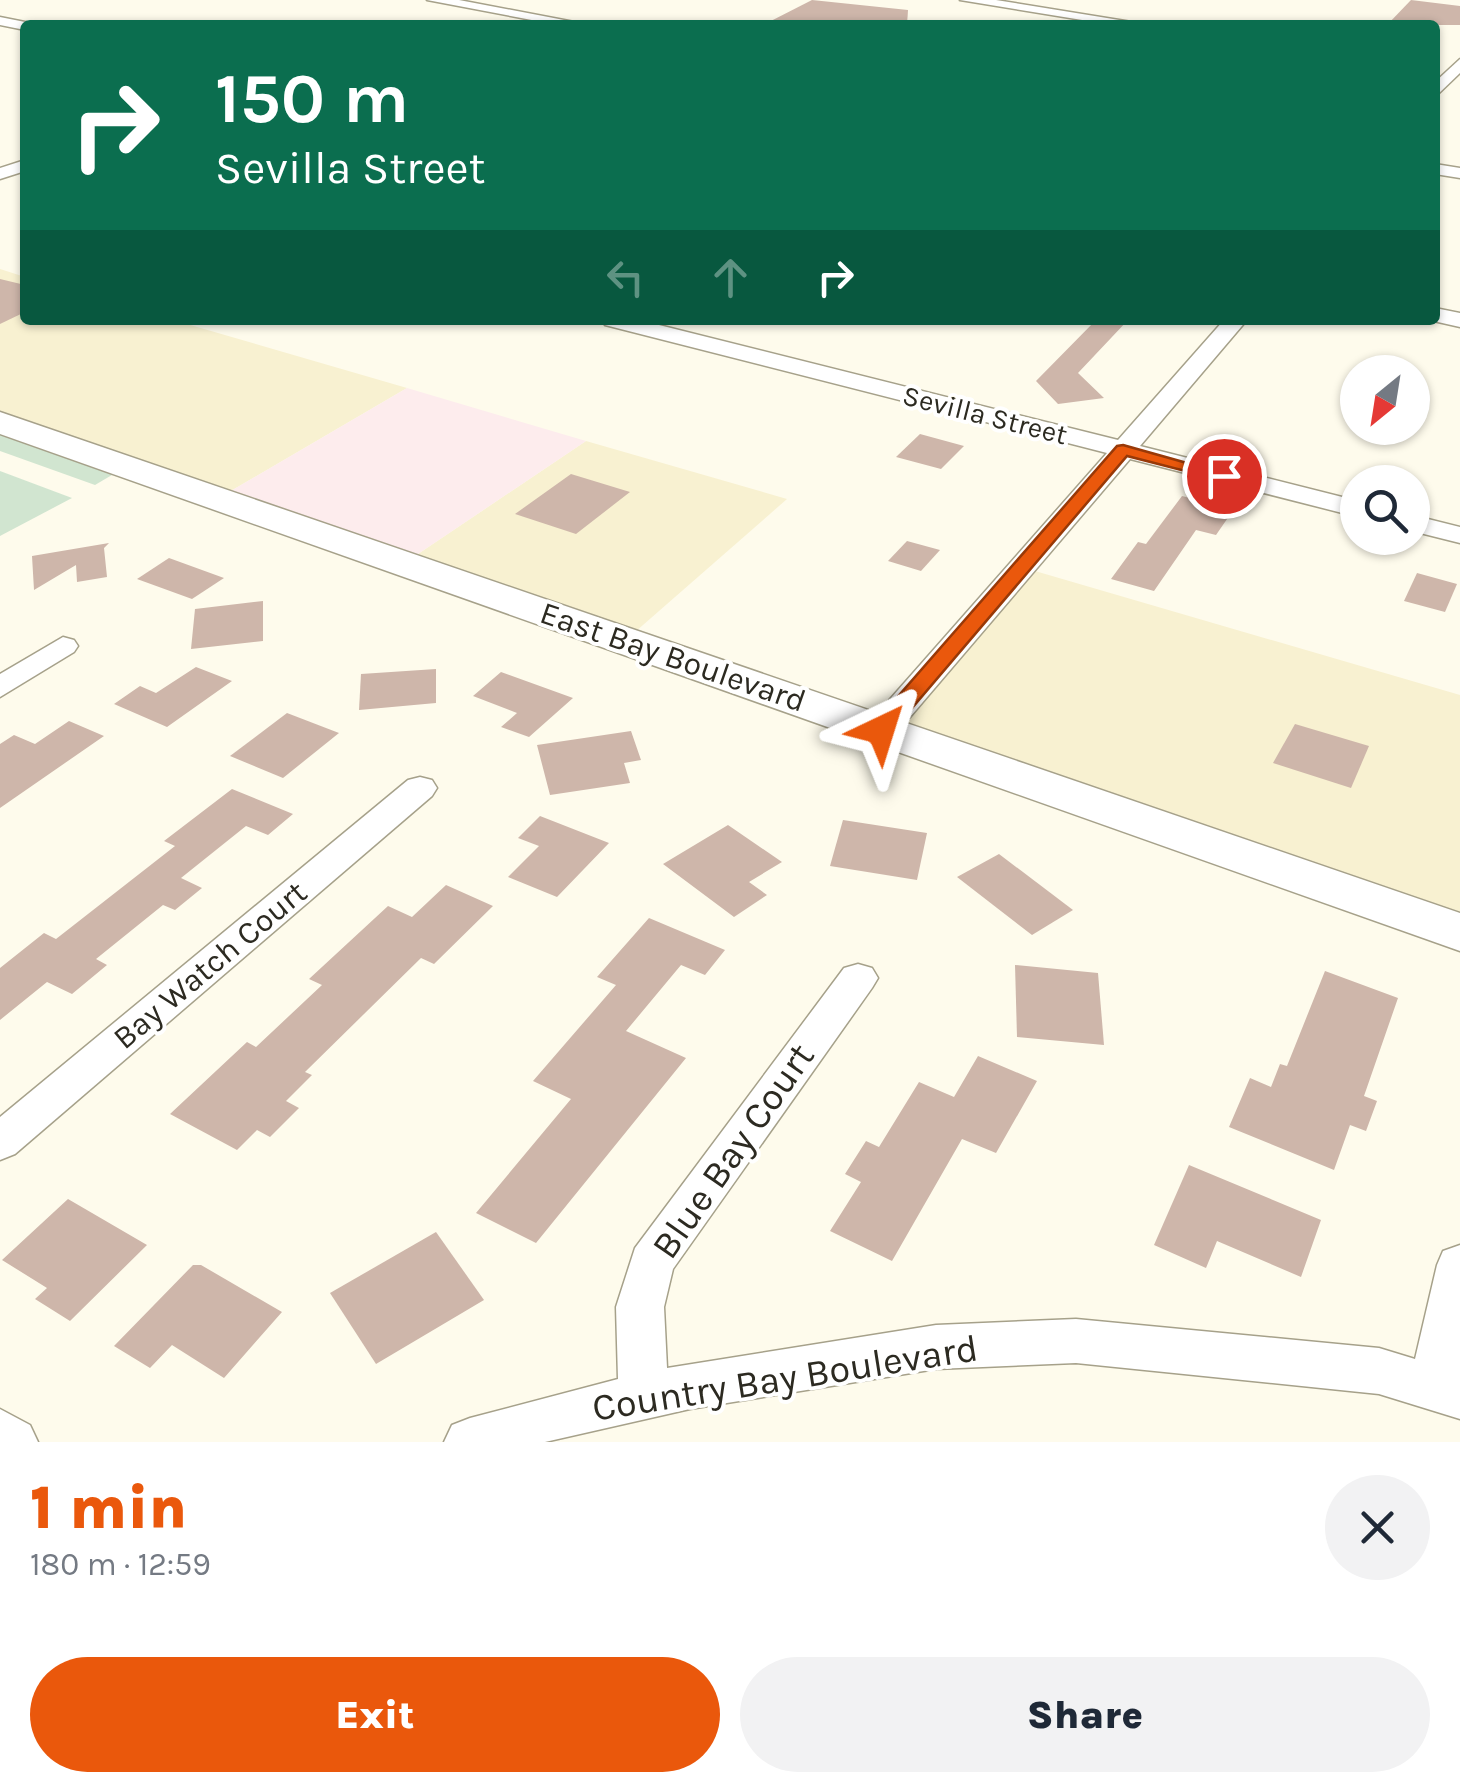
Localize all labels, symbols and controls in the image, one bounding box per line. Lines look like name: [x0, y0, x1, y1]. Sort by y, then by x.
text: 150 m: [215, 58, 409, 140]
icon: right: [50, 60, 180, 190]
text: Sevilla Street: [215, 142, 486, 194]
icon: left: [598, 250, 653, 305]
icon: ahead: [703, 250, 758, 305]
icon: right: [808, 250, 863, 305]
north arrow: [1340, 355, 1430, 445]
map controls: [1340, 355, 1430, 555]
street label: Sevilla Street: [899, 379, 1071, 451]
pin: [1182, 434, 1267, 519]
icon: arrive: [1197, 449, 1252, 504]
button: search: [1340, 465, 1430, 555]
street label: East Bay Boulevard: [535, 594, 811, 720]
position arrow: [829, 678, 933, 782]
street label: Bay Watch Court: [106, 873, 314, 1057]
street label: Blue Bay Court: [642, 1035, 824, 1267]
street label: Country Bay Boulevard: [589, 1325, 981, 1431]
text: 1 min: [30, 1473, 187, 1543]
button: close: [1325, 1475, 1430, 1580]
text: 180 m · 12:59: [30, 1546, 211, 1583]
button: Exit: [30, 1657, 720, 1772]
button: Share: [740, 1657, 1430, 1772]

